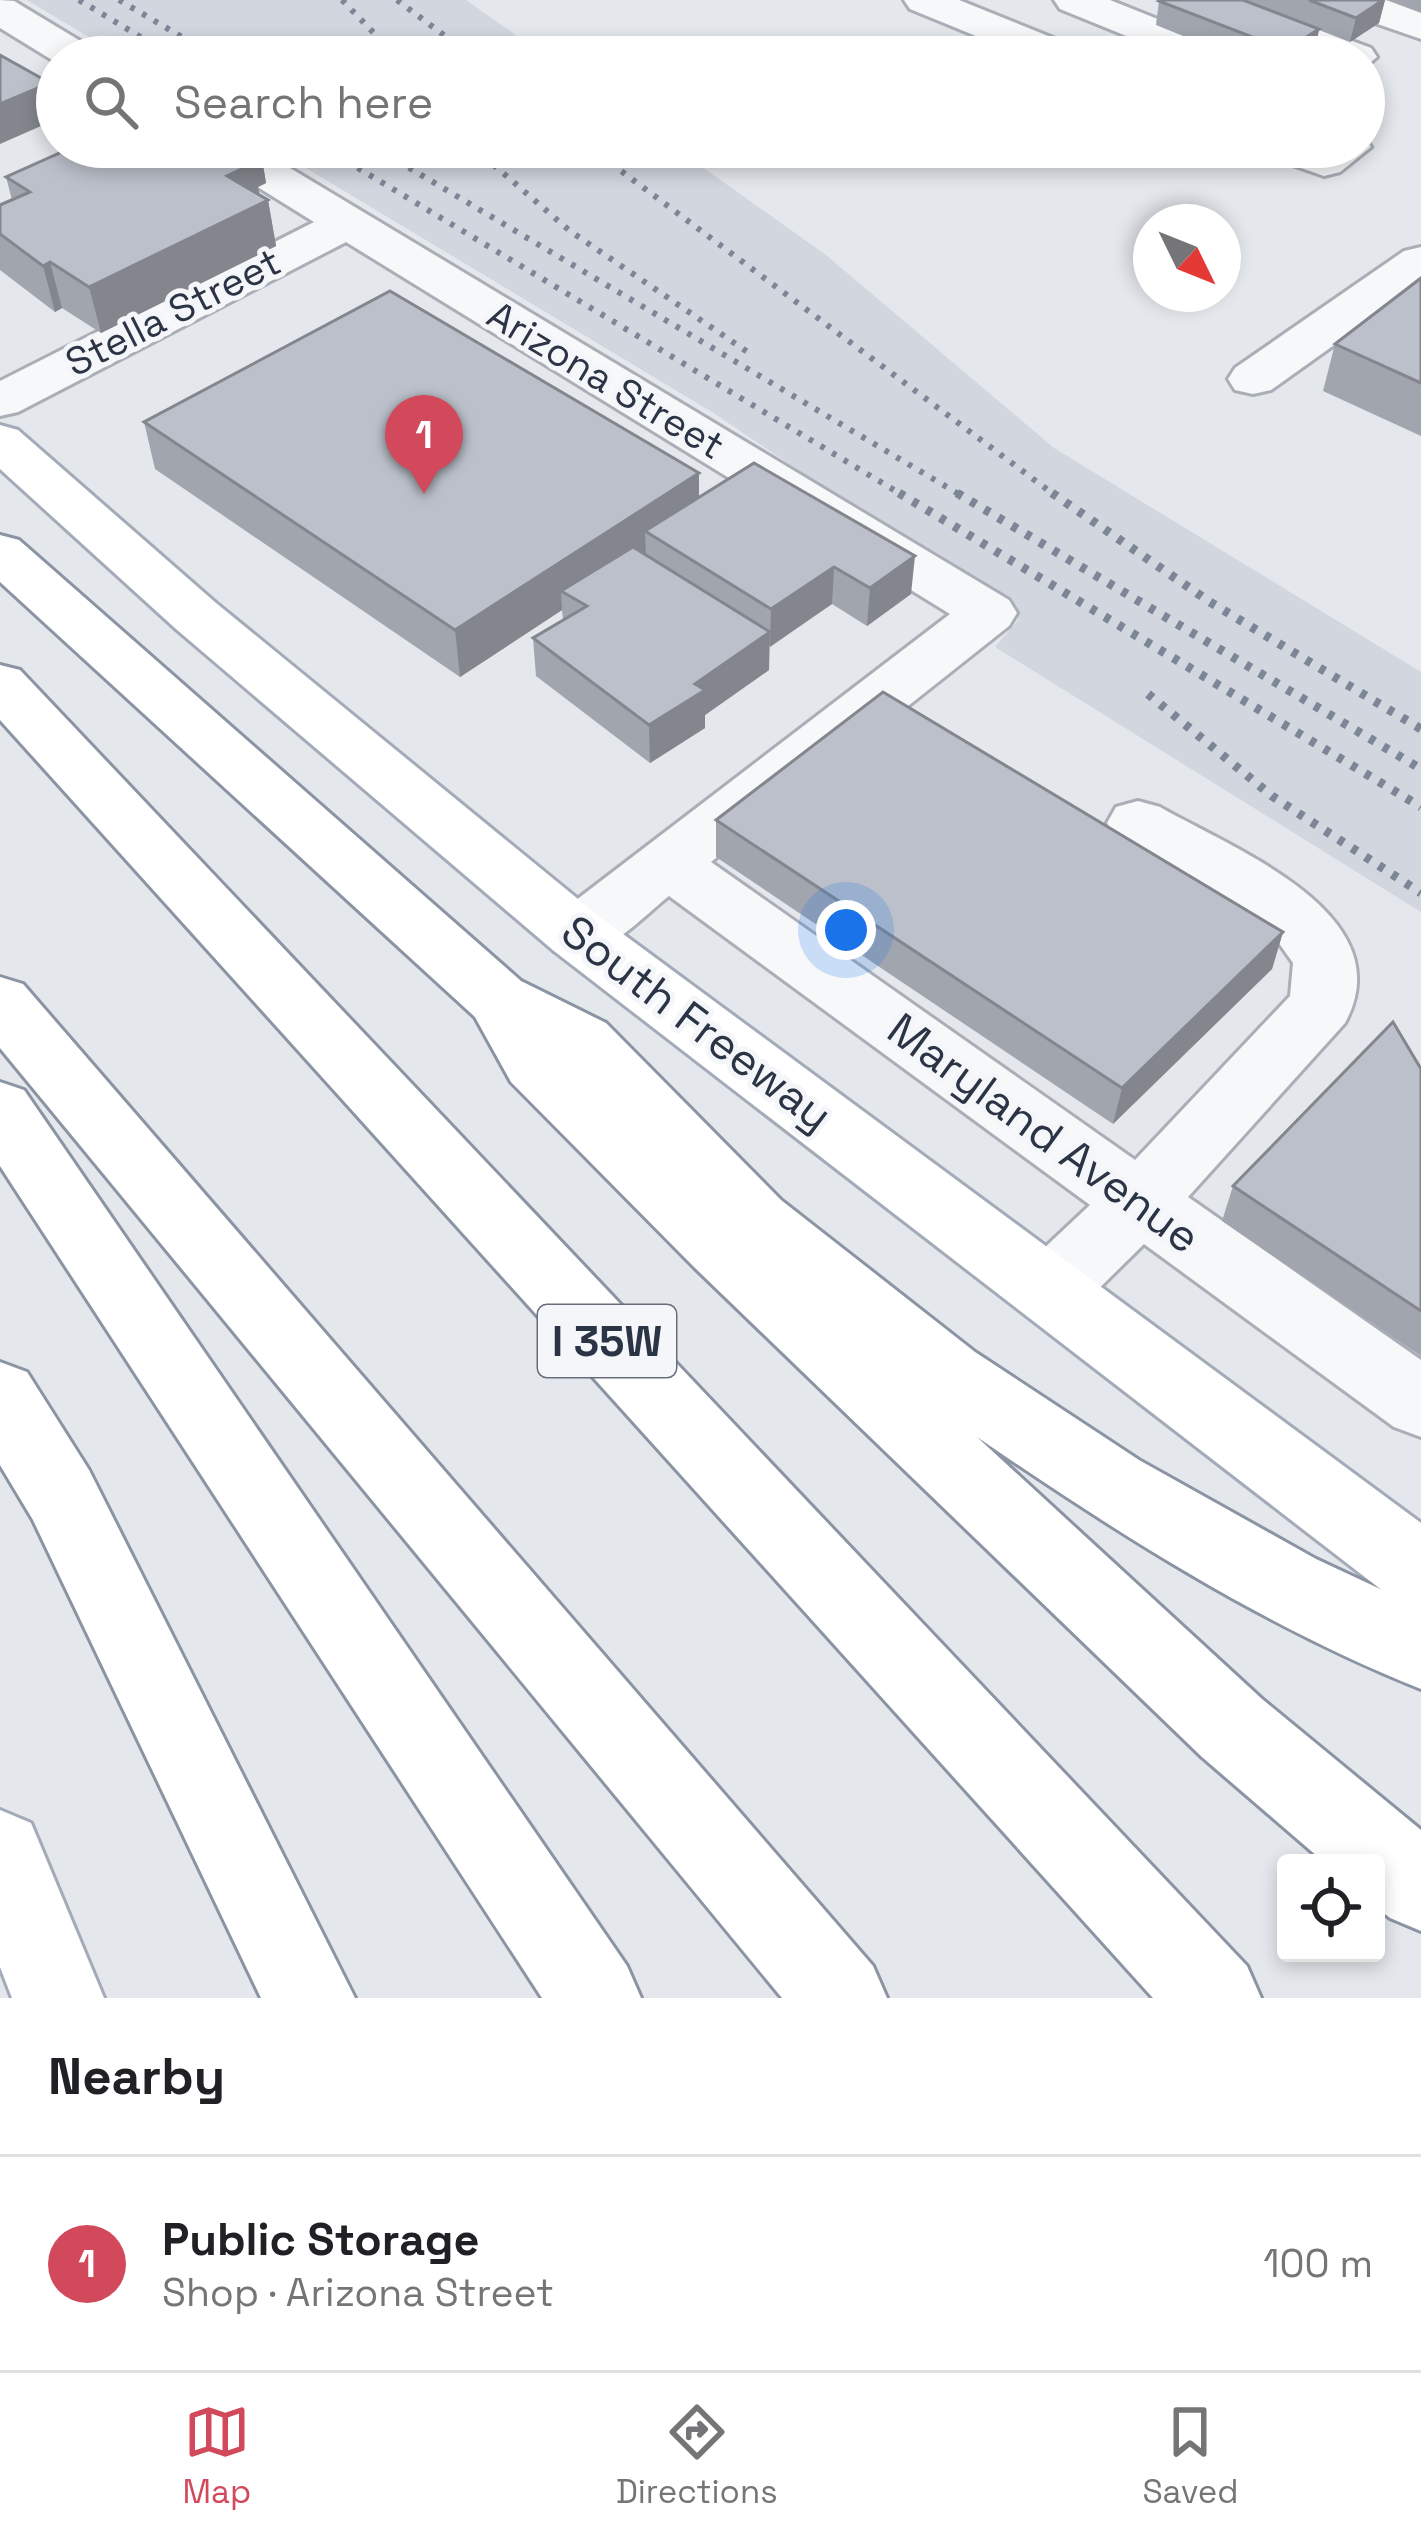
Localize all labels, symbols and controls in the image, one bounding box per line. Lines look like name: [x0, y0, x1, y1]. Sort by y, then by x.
search box: [36, 36, 1385, 168]
icon: search: [78, 69, 144, 135]
text: Search here: [174, 74, 433, 131]
north arrow: [1133, 204, 1241, 312]
street label: Stella Street: [57, 237, 289, 387]
street label: Arizona Street: [479, 290, 733, 470]
pin: 1: [385, 395, 463, 494]
your location: [816, 900, 876, 960]
street label: South Freeway: [550, 903, 844, 1143]
street label: Maryland Avenue: [876, 1000, 1212, 1266]
road number: I 35W: [538, 1305, 676, 1377]
map controls: [1277, 1854, 1385, 1962]
button: locate: [1277, 1854, 1385, 1962]
text: Nearby: [48, 2044, 225, 2109]
text: Public Storage: [162, 2211, 479, 2268]
text: 1: [78, 2239, 96, 2288]
text: 100 m: [1263, 2239, 1373, 2288]
text: Shop · Arizona Street: [162, 2268, 554, 2317]
tab: Map: [182, 2399, 251, 2513]
tab: Directions: [616, 2399, 778, 2513]
tab: Saved: [1142, 2399, 1239, 2513]

